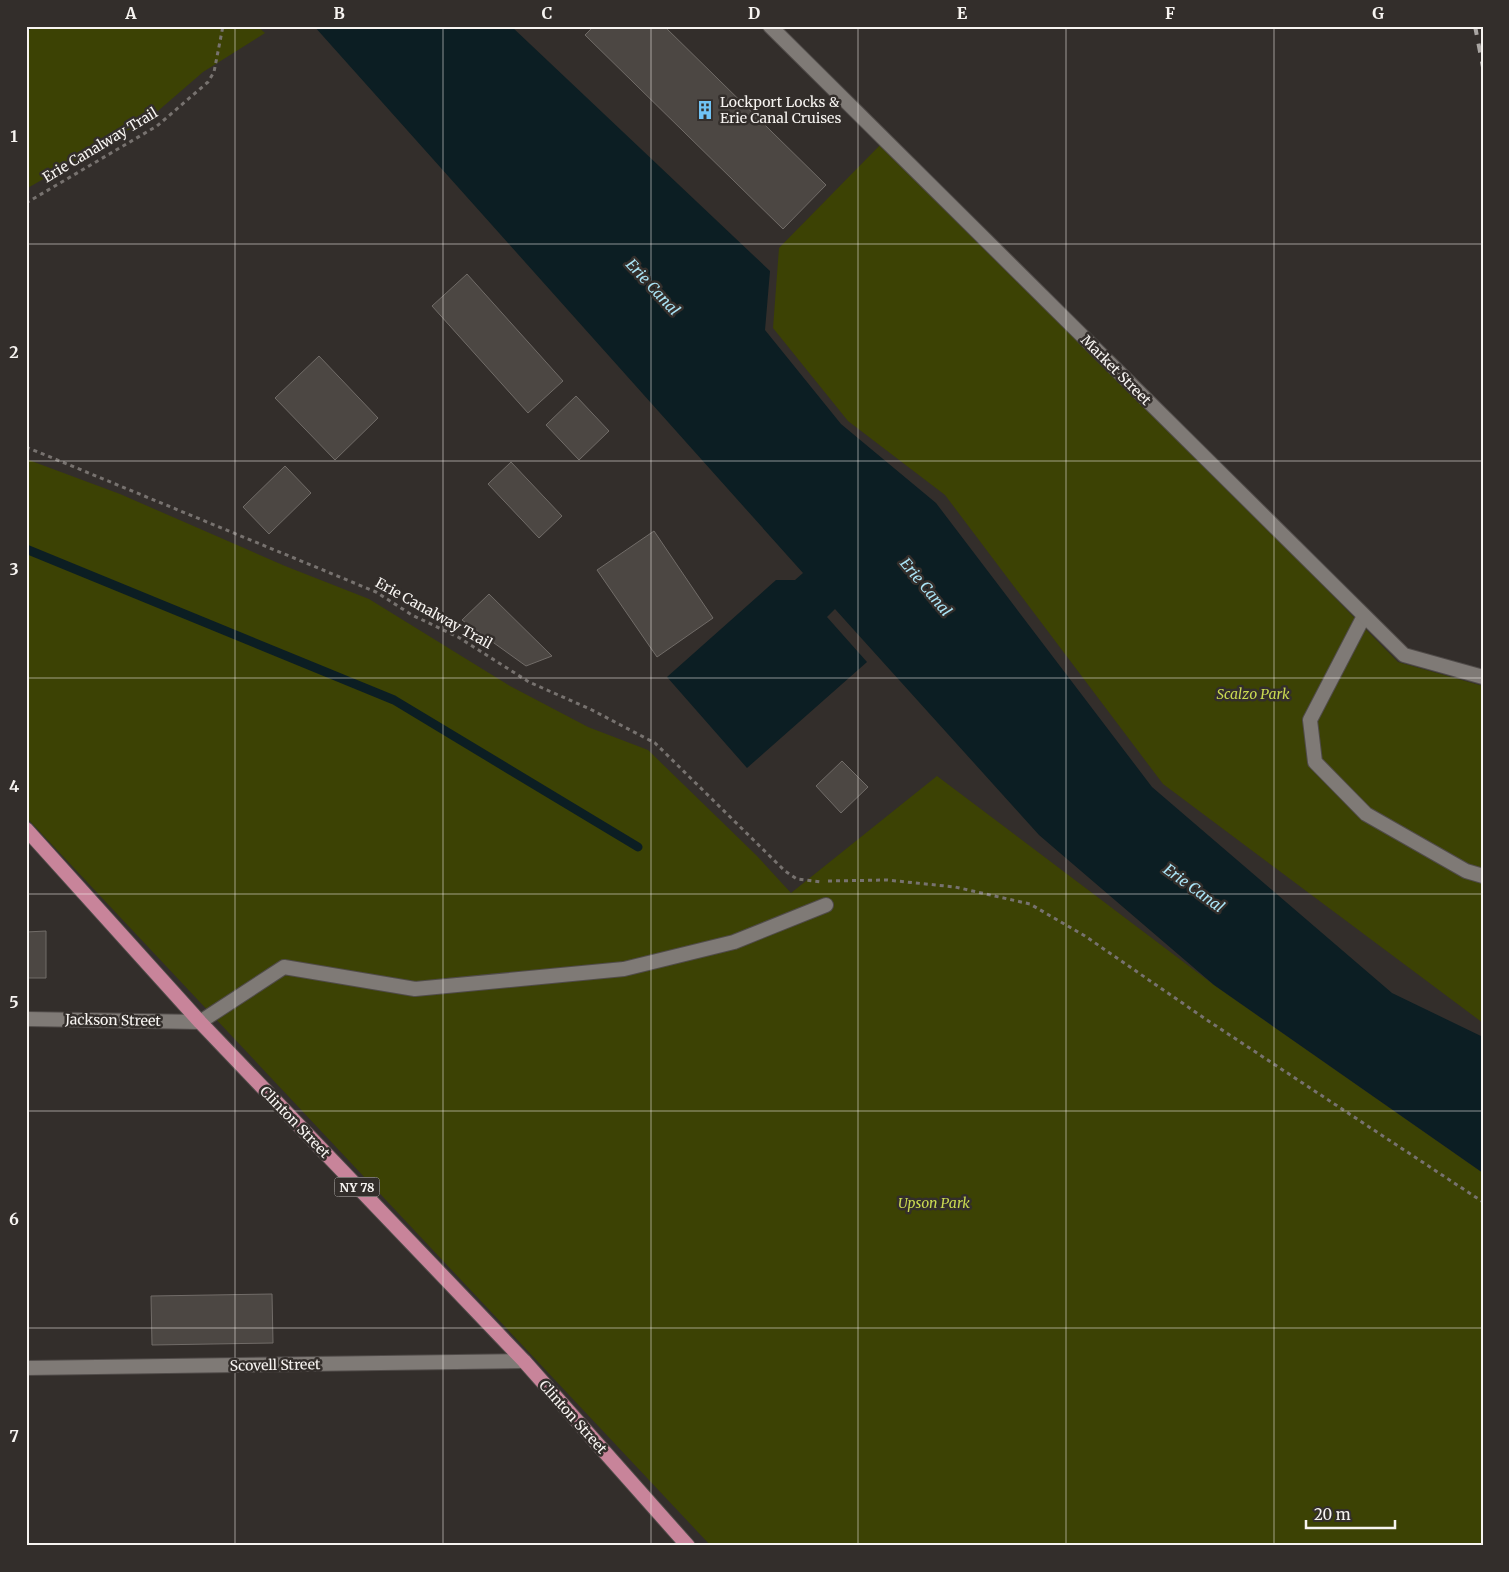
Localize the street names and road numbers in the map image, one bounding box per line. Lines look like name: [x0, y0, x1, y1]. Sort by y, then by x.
street label: Erie Canalway Trail: [39, 103, 161, 186]
street label: Market Street: [1077, 331, 1155, 409]
street label: Erie Canalway Trail: [372, 573, 496, 653]
street label: Jackson Street: [64, 1010, 162, 1030]
street label: Clinton Street: [256, 1082, 334, 1162]
road number: NY 78: [334, 1178, 380, 1196]
street label: Scovell Street: [229, 1355, 321, 1375]
street label: Clinton Street: [535, 1376, 611, 1458]

